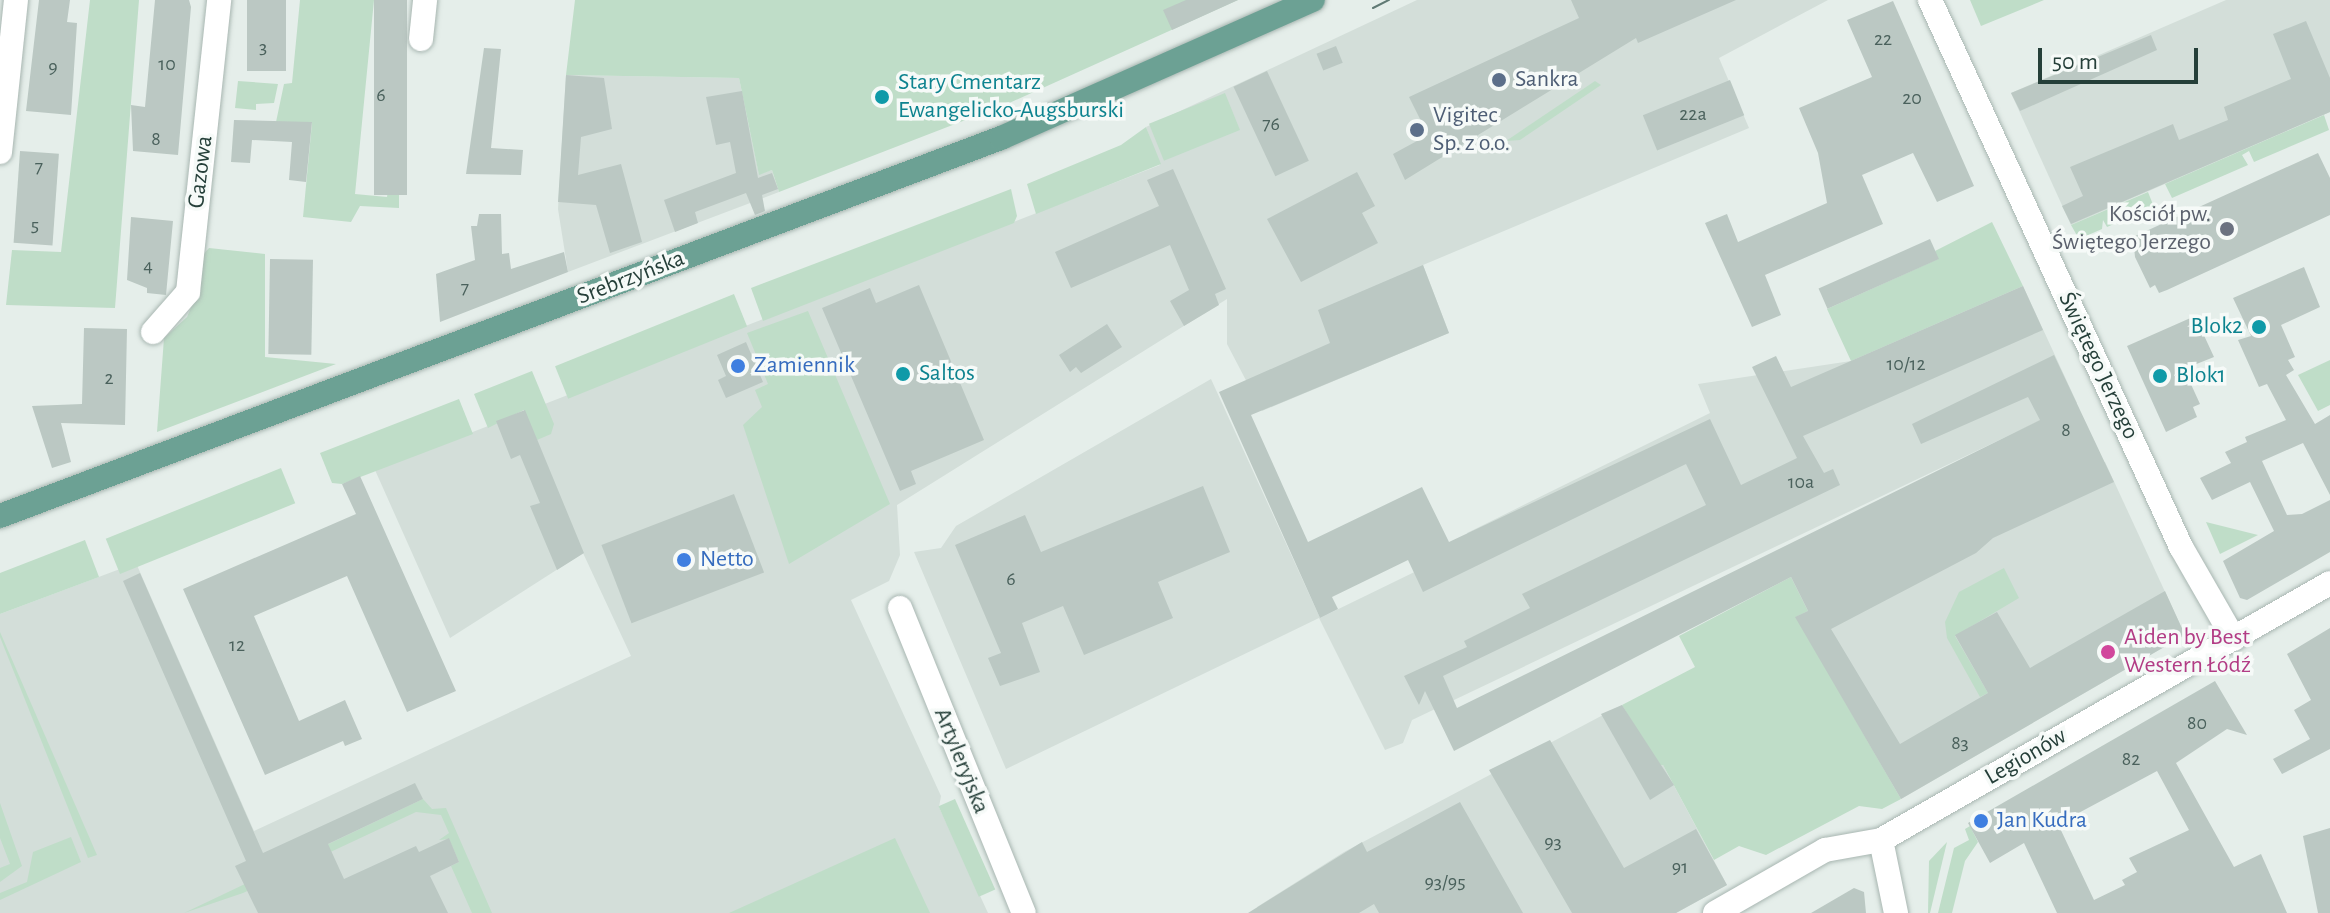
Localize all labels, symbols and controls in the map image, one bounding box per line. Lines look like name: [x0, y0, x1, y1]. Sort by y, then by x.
house number: 22: [1874, 27, 1892, 51]
scale bar: [2042, 32, 2202, 82]
house number: 3: [259, 35, 267, 59]
text: 50 m: [2052, 50, 2098, 74]
house number: 10: [158, 52, 176, 76]
house number: 9: [48, 55, 58, 79]
place label: Sankra: [1515, 66, 1579, 94]
place label: Stary Cmentarz Ewangelicko-Augsburski: [898, 69, 1124, 125]
marker: Sankra: [1490, 71, 1508, 89]
house number: 6: [376, 83, 386, 107]
house number: 20: [1902, 86, 1922, 110]
marker: Stary Cmentarz Ewangelicko-Augsburski: [873, 88, 891, 106]
place label: Vigitec Sp. z o.o.: [1433, 102, 1510, 158]
house number: 22a: [1679, 102, 1707, 126]
house number: 76: [1262, 112, 1280, 136]
marker: Vigitec Sp. z o.o.: [1408, 121, 1426, 139]
house number: 8: [151, 127, 161, 151]
street label: Gazowa: [182, 134, 220, 210]
house number: 7: [35, 155, 43, 179]
place label: Kościół pw. Świętego Jerzego: [2052, 201, 2211, 257]
house number: 5: [31, 213, 39, 237]
marker: Kościół pw. Świętego Jerzego: [2218, 220, 2236, 238]
street label: Srebrzyńska: [573, 244, 689, 312]
house number: 4: [143, 254, 153, 278]
house number: 7: [461, 276, 469, 300]
street label: Świętego Jerzego: [2051, 288, 2145, 444]
place label: Blok2: [2191, 313, 2243, 341]
marker: Blok2: [2250, 318, 2268, 336]
place label: Zamiennik: [754, 352, 855, 380]
house number: 10/12: [1886, 352, 1926, 376]
marker: Zamiennik: [729, 357, 747, 375]
place label: Saltos: [919, 360, 975, 388]
place label: Blok1: [2176, 362, 2226, 390]
marker: Saltos: [894, 365, 912, 383]
house number: 2: [104, 366, 114, 390]
marker: Blok1: [2151, 367, 2169, 385]
house number: 8: [2061, 418, 2071, 442]
house number: 10a: [1788, 470, 1814, 494]
place label: Netto: [700, 546, 754, 574]
marker: Netto: [675, 551, 693, 569]
house number: 6: [1006, 567, 1016, 591]
place label: Aiden by Best Western Łódź: [2124, 624, 2251, 680]
house number: 12: [229, 633, 245, 657]
marker: Aiden by Best Western Łódź: [2099, 643, 2117, 661]
street label: Artyleryjska: [927, 704, 995, 818]
house number: 80: [2187, 711, 2207, 735]
street label: Legionów: [1980, 722, 2072, 792]
house number: 83: [1951, 731, 1969, 755]
house number: 82: [2122, 747, 2140, 771]
place label: Jan Kudra: [1997, 807, 2087, 835]
marker: Jan Kudra: [1972, 812, 1990, 830]
house number: 93: [1544, 830, 1562, 854]
house number: 91: [1672, 855, 1688, 879]
house number: 93/95: [1424, 870, 1466, 894]

